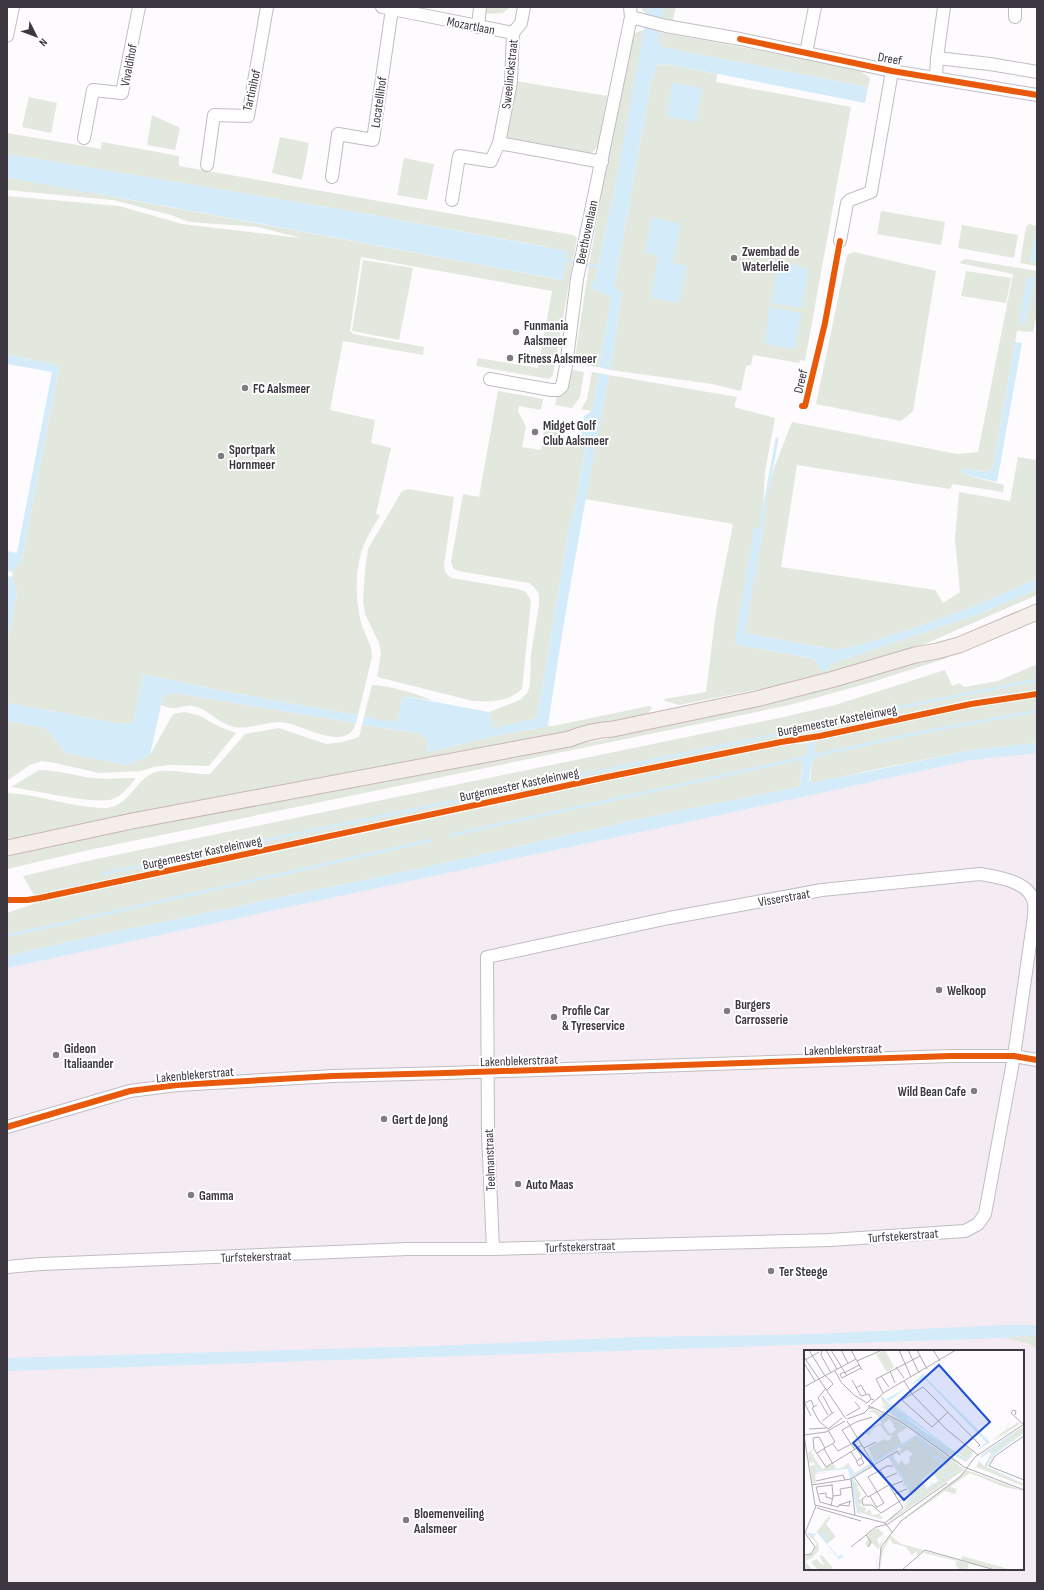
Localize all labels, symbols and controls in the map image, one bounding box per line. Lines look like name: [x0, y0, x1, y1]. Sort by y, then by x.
street label: Mozartlaan: [445, 13, 496, 38]
north arrow: [16, 16, 56, 56]
text: N: [36, 36, 50, 49]
street label: Sweelinckstraat: [498, 38, 522, 110]
street label: Vivaldihof: [117, 42, 141, 88]
street label: Dreef: [877, 49, 903, 69]
street label: Tartinihof: [239, 68, 265, 113]
street label: Locatellihof: [367, 75, 391, 129]
street label: Beethovenlaan: [572, 199, 602, 266]
place label: Zwembad de Waterlelie: [742, 244, 800, 275]
marker: Zwembad de Waterlelie: [729, 253, 739, 263]
place label: Funmania Aalsmeer: [523, 318, 568, 349]
marker: Funmania Aalsmeer: [511, 327, 521, 337]
place label: Fitness Aalsmeer: [518, 351, 597, 367]
marker: Fitness Aalsmeer: [505, 353, 515, 363]
street label: Dreef: [790, 367, 812, 395]
place label: FC Aalsmeer: [253, 381, 310, 397]
marker: FC Aalsmeer: [240, 383, 250, 393]
place label: Midget Golf Club Aalsmeer: [543, 418, 609, 449]
marker: Midget Golf Club Aalsmeer: [530, 427, 540, 437]
place label: Sportpark Hornmeer: [229, 442, 276, 473]
marker: Sportpark Hornmeer: [216, 451, 226, 461]
street label: Burgemeester Kasteleinweg: [776, 702, 898, 740]
street label: Burgemeester Kasteleinweg: [458, 765, 580, 805]
street label: Burgemeester Kasteleinweg: [141, 833, 263, 873]
street label: Visserstraat: [757, 886, 811, 910]
place label: Welkoop: [947, 983, 987, 999]
marker: Welkoop: [934, 985, 944, 995]
place label: Burgers Carrosserie: [735, 997, 789, 1028]
place label: Profile Car & Tyreservice: [562, 1003, 625, 1034]
marker: Burgers Carrosserie: [722, 1006, 732, 1016]
marker: Profile Car & Tyreservice: [549, 1012, 559, 1022]
place label: Gideon Italiaander: [64, 1041, 114, 1072]
street label: Lakenblekerstraat: [804, 1041, 882, 1059]
marker: Gideon Italiaander: [51, 1050, 61, 1060]
street label: Lakenblekerstraat: [480, 1052, 558, 1070]
street label: Lakenblekerstraat: [156, 1064, 235, 1086]
place label: Wild Bean Cafe: [898, 1084, 966, 1100]
marker: Wild Bean Cafe: [969, 1086, 979, 1096]
place label: Gert de Jong: [392, 1112, 449, 1128]
marker: Gert de Jong: [379, 1114, 389, 1124]
street label: Teelmanstraat: [481, 1129, 499, 1191]
place label: Auto Maas: [525, 1177, 574, 1193]
marker: Auto Maas: [513, 1179, 523, 1189]
place label: Gamma: [199, 1188, 234, 1204]
marker: Gamma: [186, 1190, 196, 1200]
street label: Turfstekerstraat: [867, 1226, 939, 1246]
street label: Turfstekerstraat: [544, 1238, 616, 1256]
street label: Turfstekerstraat: [220, 1248, 292, 1266]
place label: Ter Steege: [779, 1264, 828, 1280]
marker: Ter Steege: [766, 1266, 776, 1276]
inset map: [804, 1350, 1024, 1570]
place label: Bloemenveiling Aalsmeer: [413, 1506, 485, 1537]
marker: Bloemenveiling Aalsmeer: [401, 1515, 411, 1525]

